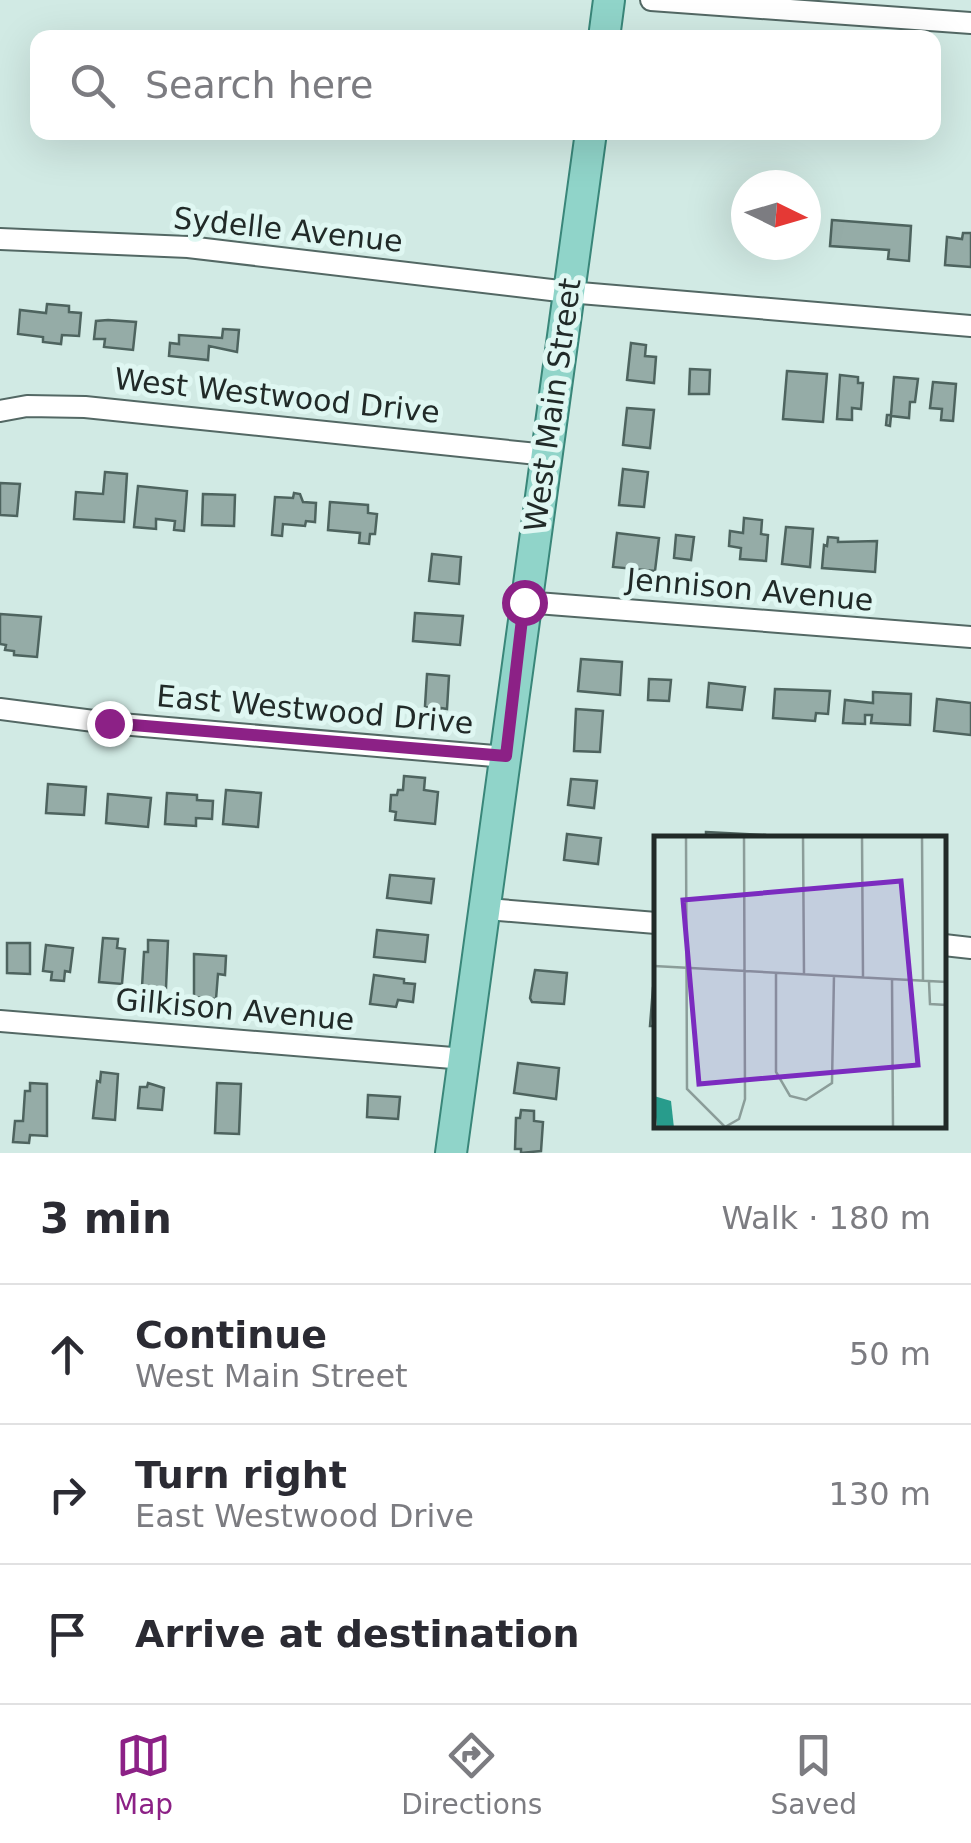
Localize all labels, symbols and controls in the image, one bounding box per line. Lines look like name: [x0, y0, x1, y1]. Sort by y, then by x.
search box: [30, 30, 941, 140]
icon: search: [65, 58, 120, 113]
text: Search here: [145, 63, 373, 107]
north arrow: [731, 170, 821, 260]
street label: Sydelle Avenue: [172, 200, 404, 259]
street label: West Main Street: [517, 276, 588, 534]
street label: West Westwood Drive: [113, 361, 441, 430]
street label: Jennison Avenue: [623, 561, 875, 618]
route start: [502, 580, 548, 626]
street label: East Westwood Drive: [155, 678, 475, 741]
route end: [87, 701, 133, 747]
inset map: [654, 836, 946, 1128]
street label: Gilkison Avenue: [114, 982, 356, 1037]
text: 3 min: [40, 1194, 172, 1243]
text: Walk · 180 m: [721, 1199, 931, 1237]
text: Continue: [135, 1313, 327, 1357]
icon: ahead: [40, 1327, 95, 1382]
text: 50 m: [849, 1335, 931, 1373]
text: West Main Street: [135, 1357, 408, 1395]
text: Turn right: [135, 1453, 347, 1497]
icon: right: [40, 1467, 95, 1522]
text: 130 m: [829, 1475, 931, 1513]
text: East Westwood Drive: [135, 1497, 474, 1535]
icon: arrive: [40, 1607, 95, 1662]
text: Arrive at destination: [135, 1612, 580, 1656]
tab: Map: [114, 1728, 173, 1821]
tab: Directions: [401, 1728, 542, 1821]
tab: Saved: [770, 1728, 857, 1821]

